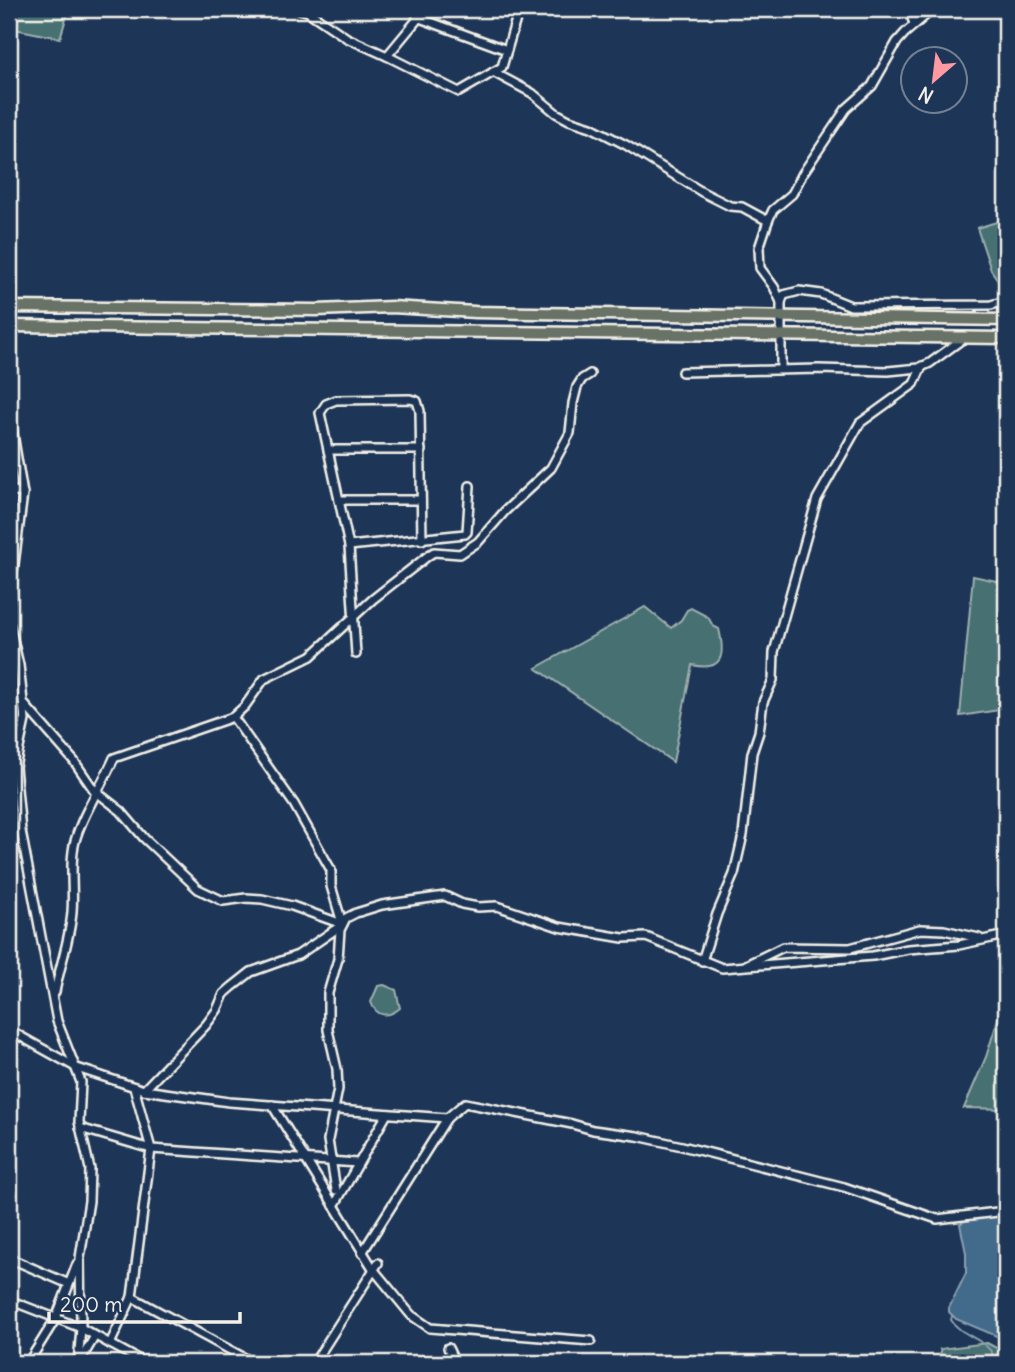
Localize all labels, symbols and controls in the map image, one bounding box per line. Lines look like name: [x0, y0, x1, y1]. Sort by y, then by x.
north arrow: [900, 46, 970, 116]
text: N: [915, 81, 937, 109]
scale bar: [49, 1281, 240, 1325]
text: 200 m: [60, 1291, 123, 1318]

